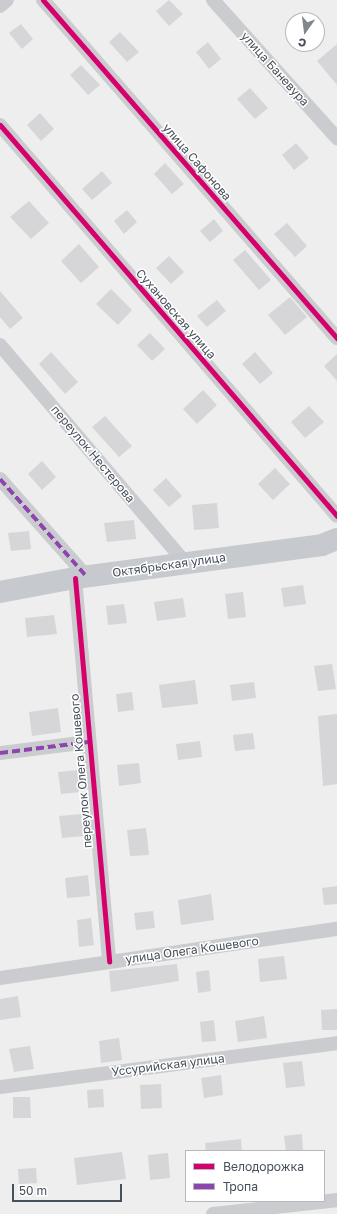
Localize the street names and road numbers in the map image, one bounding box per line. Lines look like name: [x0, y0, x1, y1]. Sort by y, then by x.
street label: улица Баневура: [238, 29, 312, 109]
street label: улица Сафонова: [160, 121, 234, 203]
street label: Сухановская улица: [133, 266, 219, 362]
street label: переулок Нестерова: [48, 403, 138, 505]
street label: Октябрьская улица: [111, 550, 227, 580]
street label: переулок Олега Кошевого: [67, 693, 95, 849]
street label: улица Олега Кошевого: [124, 934, 260, 966]
street label: Уссурийская улица: [111, 1051, 225, 1079]

